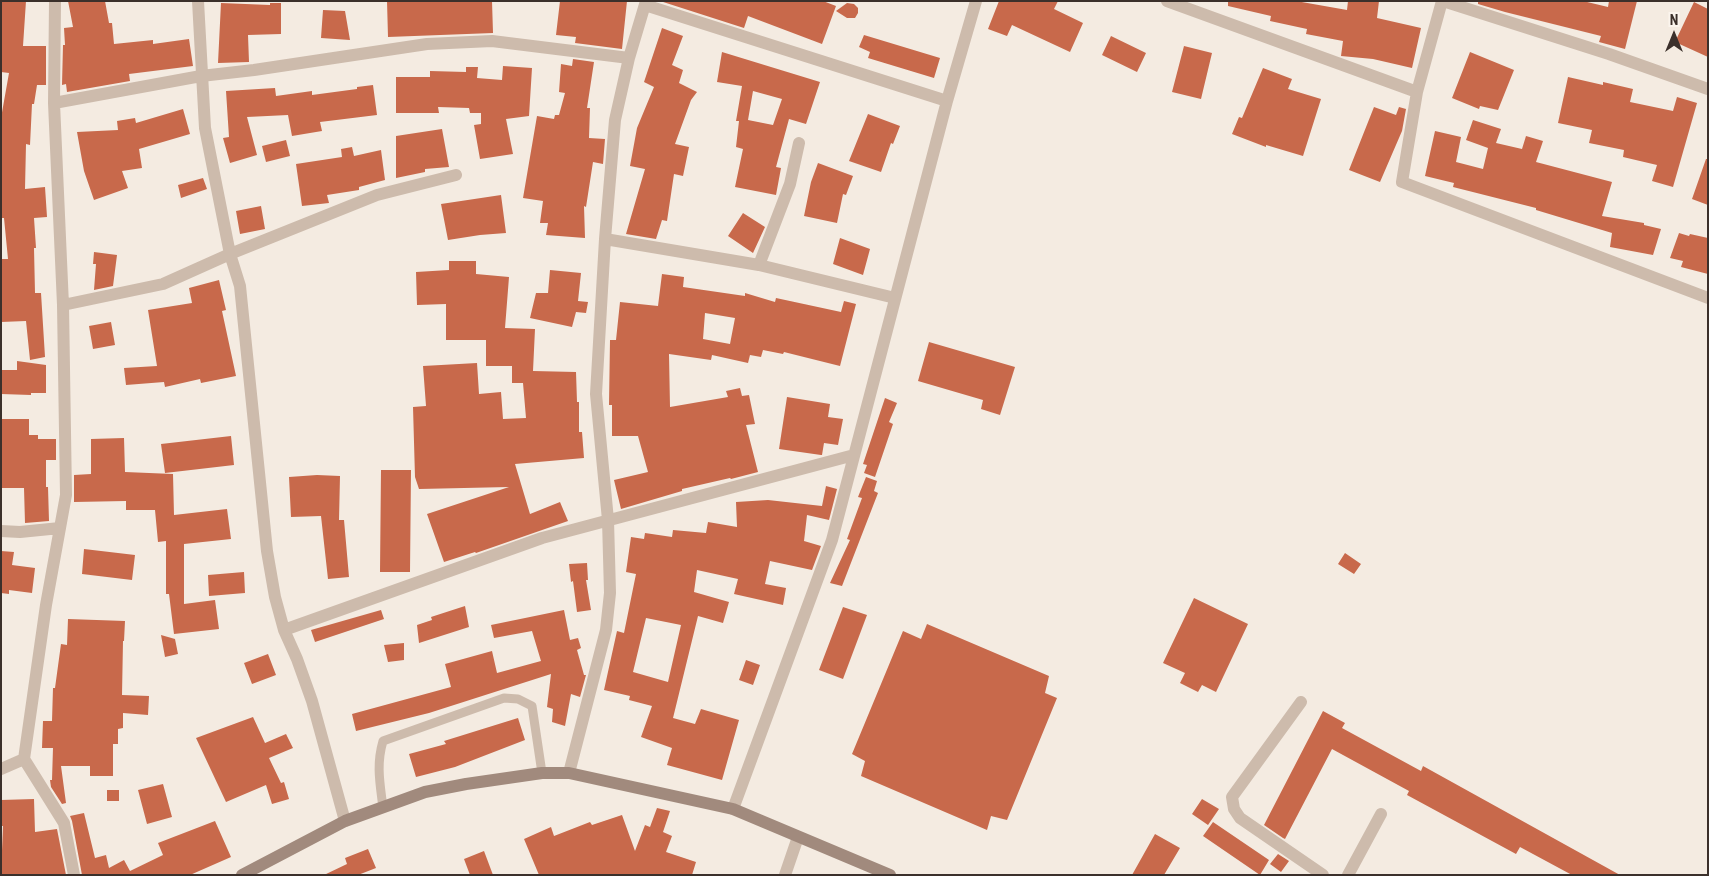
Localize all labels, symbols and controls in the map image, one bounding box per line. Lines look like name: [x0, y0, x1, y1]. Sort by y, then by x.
north arrow: [1649, 10, 1699, 60]
text: N: [1670, 12, 1678, 28]

